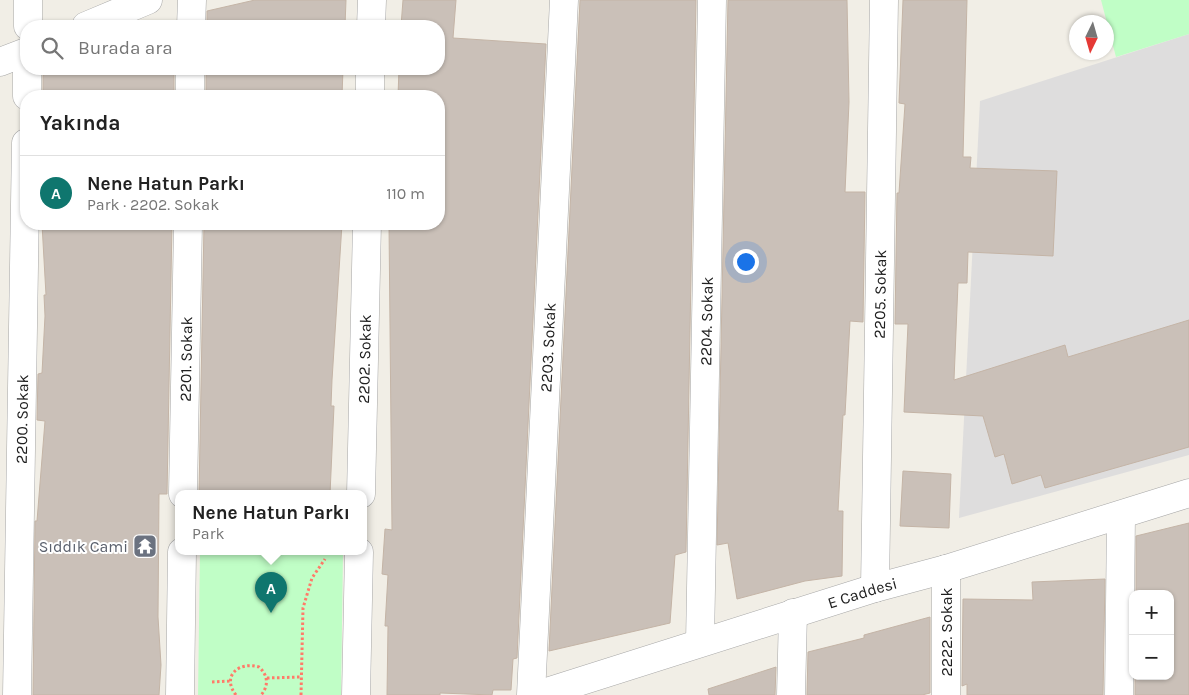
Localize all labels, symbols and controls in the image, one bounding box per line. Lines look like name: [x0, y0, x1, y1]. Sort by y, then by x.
north arrow: [1069, 15, 1114, 60]
search box: [20, 20, 445, 75]
icon: search: [38, 34, 66, 62]
text: Burada ara: [78, 37, 173, 59]
text: Yakında: [40, 111, 121, 135]
text: Nene Hatun Parkı: [87, 173, 245, 195]
text: A: [51, 184, 61, 203]
text: 110 m: [386, 184, 425, 203]
text: Park · 2202. Sokak: [87, 195, 219, 214]
your location: [733, 249, 759, 275]
street label: 2205. Sokak: [869, 249, 890, 339]
street label: 2204. Sokak: [696, 276, 716, 366]
street label: 2203. Sokak: [536, 302, 559, 393]
street label: 2202. Sokak: [354, 314, 374, 404]
street label: 2201. Sokak: [175, 316, 196, 402]
street label: 2200. Sokak: [11, 374, 32, 464]
popup: [175, 490, 367, 555]
text: Nene Hatun Parkı: [192, 502, 350, 524]
text: Park: [192, 524, 224, 543]
temple icon: Sıddık Cami: [132, 533, 158, 559]
place label: Sıddık Cami: [39, 537, 128, 556]
pin: A: [255, 572, 287, 613]
street label: E Caddesi: [825, 573, 899, 612]
street label: 2222. Sokak: [937, 588, 956, 677]
map controls: [1129, 590, 1174, 680]
button: +: [1129, 590, 1174, 635]
button: −: [1129, 635, 1174, 680]

